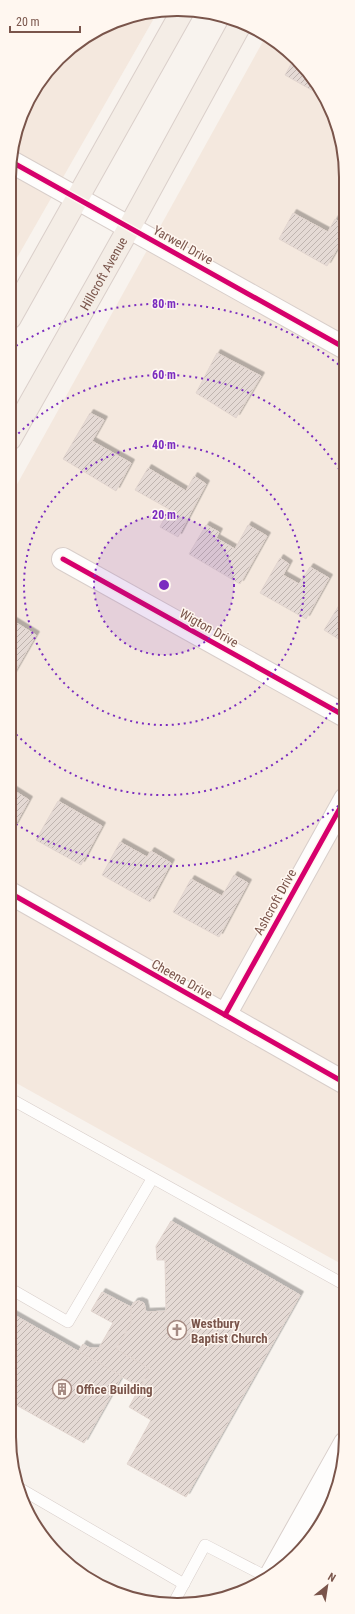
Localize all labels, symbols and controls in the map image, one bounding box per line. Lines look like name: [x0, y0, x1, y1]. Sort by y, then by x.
scale bar: [10, 8, 80, 34]
text: 20 m: [16, 15, 40, 29]
street label: Yarwell Drive: [150, 222, 216, 268]
street label: Hillcroft Avenue: [77, 234, 130, 313]
text: 80 m: [152, 297, 176, 311]
text: 60 m: [152, 368, 176, 382]
text: 40 m: [152, 438, 176, 452]
text: 20 m: [152, 508, 176, 522]
centre of rings: [157, 578, 171, 592]
street label: Wigton Drive: [177, 606, 241, 650]
street label: Ashcroft Drive: [251, 866, 299, 938]
street label: Cheena Drive: [149, 956, 215, 1002]
place label: Westbury Baptist Church: [191, 1316, 268, 1346]
church icon: Westbury Baptist Church: [166, 1319, 188, 1341]
building icon: Office Building: [51, 1378, 73, 1400]
place label: Office Building: [76, 1382, 153, 1397]
north arrow: [307, 1566, 347, 1606]
text: N: [326, 1570, 338, 1585]

